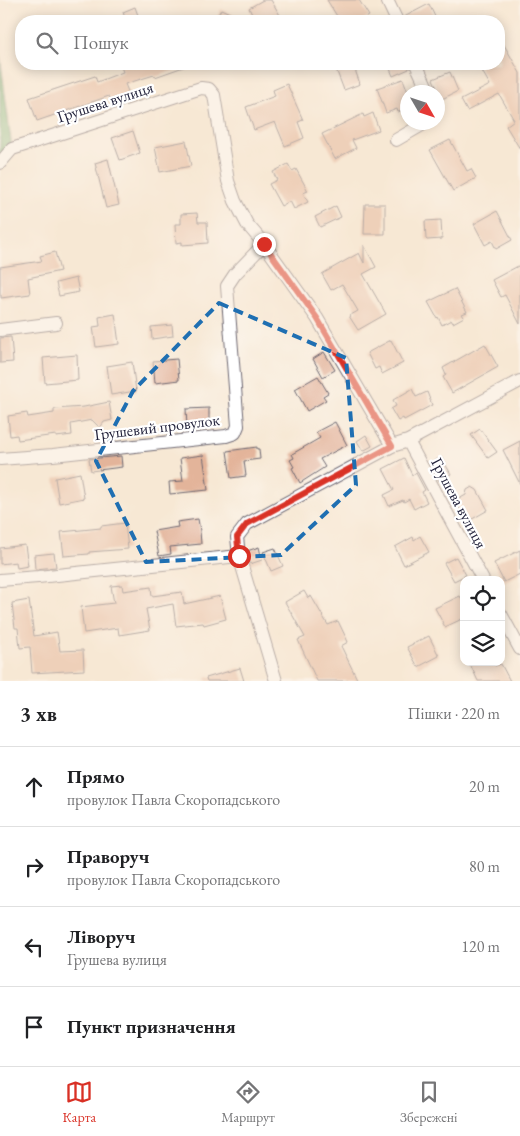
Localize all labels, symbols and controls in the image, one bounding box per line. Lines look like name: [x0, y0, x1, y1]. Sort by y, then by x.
search box: [15, 15, 505, 70]
icon: search: [33, 29, 61, 57]
text: Пошук: [73, 30, 129, 55]
street label: Грушева вулиця: [54, 77, 156, 127]
north arrow: [400, 85, 445, 130]
route end: [253, 233, 276, 256]
street label: Грушевий провулок: [93, 409, 221, 445]
street label: Грушева вулиця: [426, 454, 492, 552]
route start: [228, 545, 251, 568]
map controls: [460, 576, 505, 666]
button: locate: [460, 576, 505, 621]
button: layers: [460, 621, 505, 666]
text: 3 хв: [20, 700, 57, 727]
text: Пішки · 220 m: [407, 703, 500, 724]
text: Прямо: [67, 764, 125, 789]
icon: ahead: [20, 773, 48, 801]
text: 20 m: [469, 776, 500, 797]
text: провулок Павла Скоропадського: [67, 789, 280, 810]
text: Праворуч: [67, 844, 149, 869]
icon: right: [20, 853, 48, 881]
text: 80 m: [469, 856, 500, 877]
text: провулок Павла Скоропадського: [67, 869, 280, 890]
text: Ліворуч: [67, 924, 135, 949]
icon: left: [20, 933, 48, 961]
text: 120 m: [461, 936, 500, 957]
text: Грушева вулиця: [67, 949, 167, 970]
icon: arrive: [20, 1013, 48, 1041]
text: Пункт призначення: [67, 1014, 236, 1039]
tab: Карта: [63, 1078, 96, 1126]
tab: Маршрут: [221, 1078, 275, 1126]
tab: Збережені: [400, 1078, 457, 1126]

